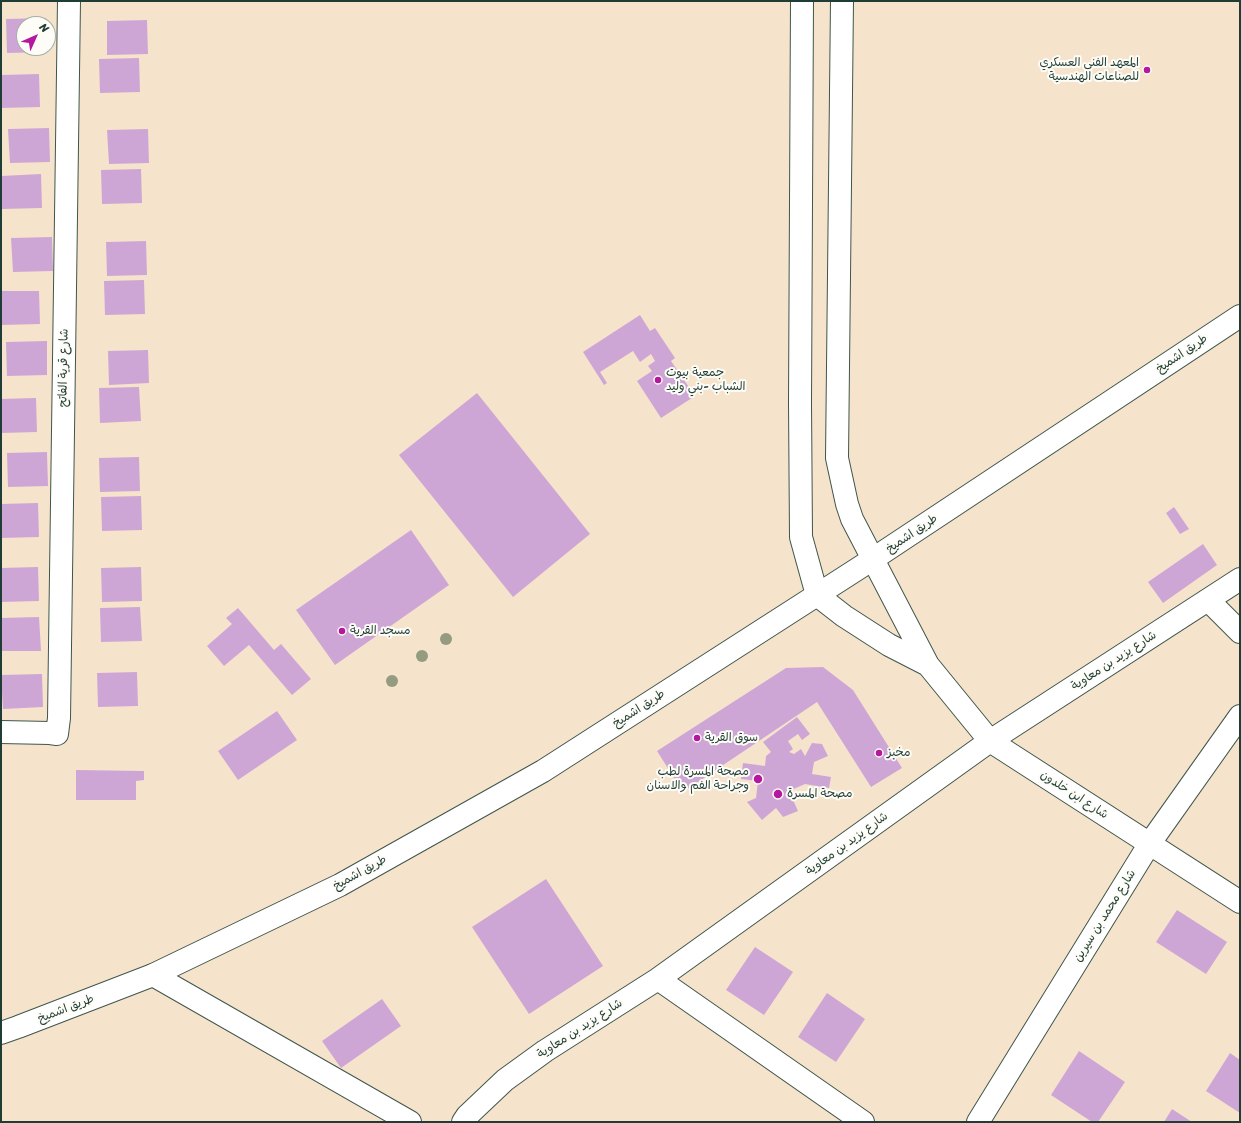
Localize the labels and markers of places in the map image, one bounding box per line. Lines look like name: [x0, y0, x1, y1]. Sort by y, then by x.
place label: المعهد الفني العسكري للصناعات الهندسية: [1039, 56, 1139, 84]
marker: المعهد الفني العسكري للصناعات الهندسية: [1142, 65, 1152, 75]
place label: جمعية بيوت الشباب -بني وليد: [666, 366, 745, 394]
marker: جمعية بيوت الشباب -بني وليد: [653, 375, 663, 385]
place label: مسجد القرية: [350, 624, 411, 638]
marker: مسجد القرية: [337, 626, 347, 636]
place label: سوق القرية: [705, 731, 758, 745]
marker: سوق القرية: [692, 733, 702, 743]
place label: مخبز: [887, 746, 910, 760]
marker: مخبز: [874, 748, 884, 758]
place label: مصحة المسرة لطب وجراحة الفم والاسنان: [647, 765, 749, 793]
marker: مصحة المسرة لطب وجراحة الفم والاسنان: [752, 773, 764, 785]
place label: مصحة المسرة: [787, 787, 852, 801]
marker: مصحة المسرة: [772, 788, 784, 800]

